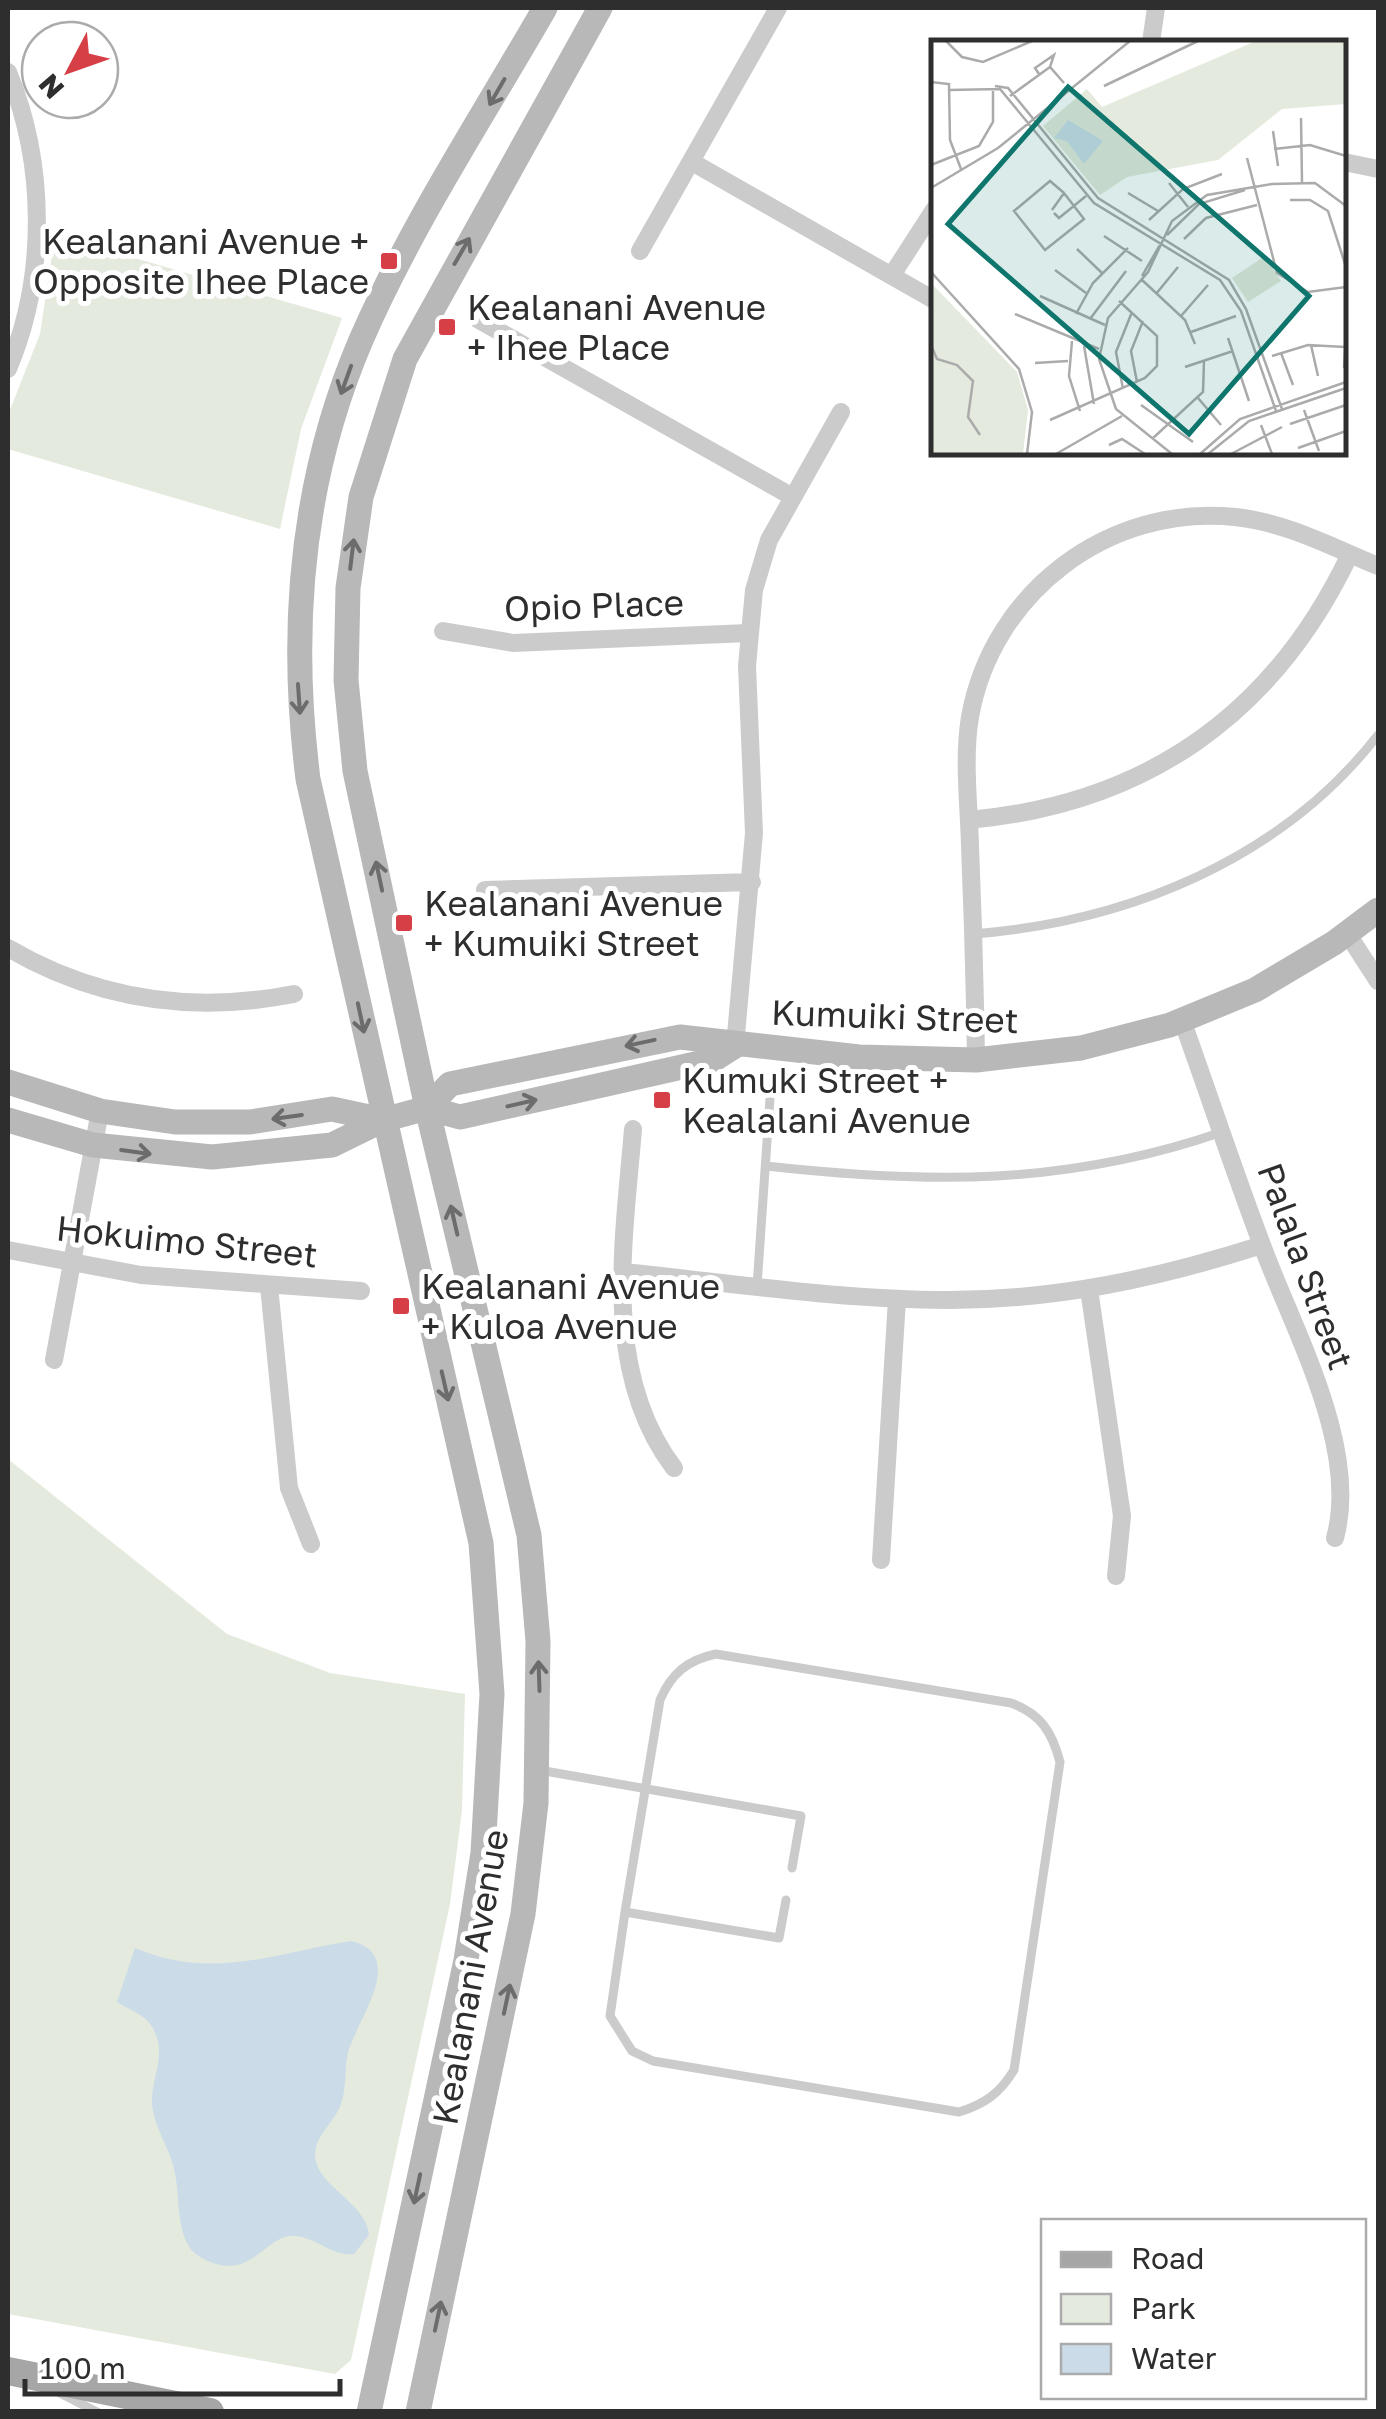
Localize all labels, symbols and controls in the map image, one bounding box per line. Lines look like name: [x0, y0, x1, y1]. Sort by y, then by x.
north arrow: [20, 20, 120, 120]
inset map: [931, 40, 1346, 455]
text: N: [31, 68, 70, 106]
one-way arrow: [486, 77, 506, 106]
place label: Kealanani Avenue + Opposite Ihee Place: [33, 220, 369, 302]
one-way arrow: [452, 236, 472, 266]
marker: Kealanani Avenue + Opposite Ihee Place: [378, 250, 400, 272]
place label: Kealanani Avenue + Ihee Place: [467, 286, 766, 368]
marker: Kealanani Avenue + Ihee Place: [436, 316, 458, 338]
one-way arrow: [336, 363, 354, 394]
one-way arrow: [344, 538, 362, 571]
street label: Opio Place: [503, 581, 685, 629]
one-way arrow: [290, 682, 309, 714]
one-way arrow: [368, 860, 387, 892]
place label: Kealanani Avenue + Kumuiki Street: [424, 882, 723, 964]
marker: Kealanani Avenue + Kumuiki Street: [393, 912, 415, 934]
street label: Kumuiki Street: [771, 991, 1019, 1041]
one-way arrow: [352, 1001, 371, 1033]
one-way arrow: [624, 1035, 656, 1054]
place label: Kumuki Street + Kealalani Avenue: [682, 1059, 971, 1141]
marker: Kumuki Street + Kealalani Avenue: [651, 1089, 673, 1111]
one-way arrow: [505, 1093, 537, 1111]
one-way arrow: [272, 1109, 304, 1127]
one-way arrow: [119, 1143, 151, 1161]
street label: Palala Street: [1249, 1157, 1363, 1375]
one-way arrow: [444, 1205, 462, 1237]
street label: Hokuimo Street: [54, 1206, 320, 1276]
place label: Kealanani Avenue + Kuloa Avenue: [421, 1265, 720, 1347]
marker: Kealanani Avenue + Kuloa Avenue: [390, 1295, 412, 1317]
one-way arrow: [437, 1369, 455, 1401]
one-way arrow: [530, 1660, 549, 1692]
street label: Kealanani Avenue: [423, 1826, 517, 2128]
one-way arrow: [499, 1983, 518, 2015]
one-way arrow: [407, 2172, 425, 2204]
legend: [1041, 2219, 1366, 2399]
text: Road: [1131, 2240, 1205, 2276]
text: Park: [1131, 2290, 1196, 2326]
one-way arrow: [430, 2301, 449, 2333]
scale bar: [25, 2334, 340, 2396]
text: Water: [1131, 2340, 1217, 2376]
text: 100 m: [40, 2350, 126, 2386]

